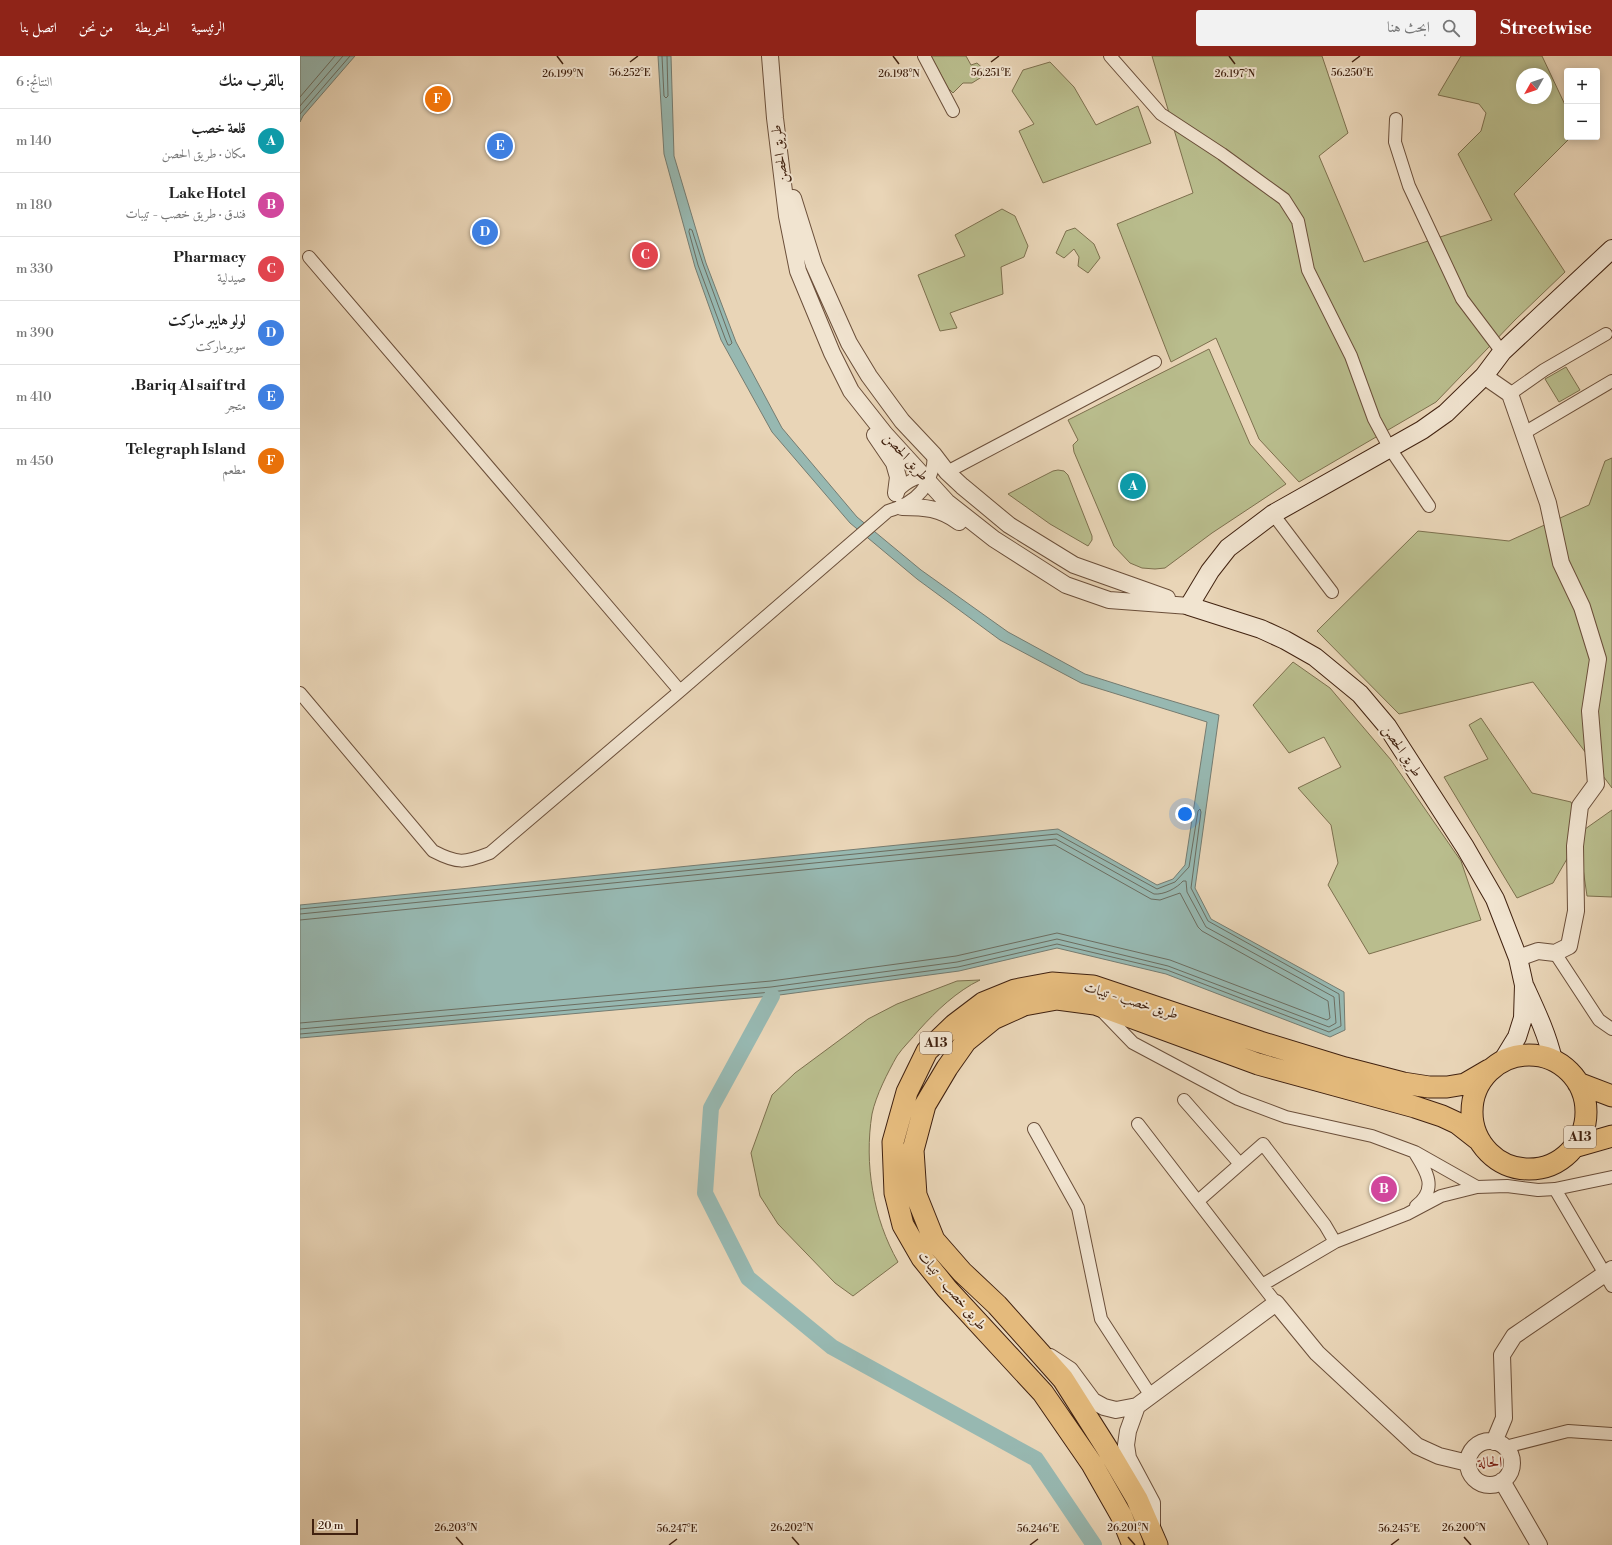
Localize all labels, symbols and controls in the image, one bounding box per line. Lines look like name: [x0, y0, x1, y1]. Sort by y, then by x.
search box: [1196, 10, 1476, 46]
text: Streetwise: [1500, 16, 1592, 40]
icon: search: [1440, 17, 1462, 39]
text: ابحث هنا: [1387, 18, 1430, 37]
text: اتصل بنا: [20, 19, 57, 37]
text: من نحن: [79, 19, 113, 37]
text: الخريطة: [135, 19, 169, 37]
text: الرئيسية: [191, 19, 225, 37]
text: 56.252°E: [609, 67, 651, 79]
text: 56.251°E: [971, 67, 1011, 79]
text: 56.250°E: [1331, 67, 1373, 79]
text: 26.199°N: [542, 68, 584, 80]
text: 26.198°N: [878, 68, 920, 80]
text: 26.197°N: [1215, 68, 1256, 80]
north arrow: [1516, 68, 1552, 104]
map controls: [1564, 68, 1600, 140]
button: +: [1564, 68, 1600, 104]
text: بالقرب منك: [218, 70, 284, 92]
text: النتائج: 6: [16, 74, 52, 90]
pin: F: [425, 84, 451, 114]
button: −: [1564, 104, 1600, 140]
text: قلعة خصب: [191, 119, 246, 138]
street label: طريق الحصن: [767, 124, 793, 184]
pin: E: [487, 131, 513, 161]
text: 140 m: [16, 133, 52, 149]
text: A: [266, 133, 276, 149]
text: مكان · طريق الحصن: [162, 146, 246, 162]
text: Lake Hotel: [169, 184, 246, 203]
text: 180 m: [16, 197, 52, 213]
text: B: [266, 197, 276, 213]
text: فندق · طريق خصب - تيبات: [126, 206, 246, 222]
pin: D: [472, 217, 498, 247]
pin: C: [632, 240, 658, 270]
text: Pharmacy: [173, 248, 246, 267]
text: 330 m: [16, 261, 53, 277]
text: C: [266, 261, 276, 277]
text: صيدلية: [217, 270, 246, 286]
text: لولو هايبر ماركت: [168, 311, 246, 330]
text: 390 m: [16, 325, 54, 341]
text: D: [266, 325, 276, 341]
text: سوبرماركت: [196, 338, 246, 354]
text: Bariq Al saif trd.: [131, 376, 246, 395]
text: 410 m: [16, 389, 52, 405]
text: E: [266, 389, 276, 405]
text: متجر: [225, 398, 246, 414]
street label: طريق الحصن: [880, 429, 932, 485]
text: Telegraph Island: [126, 440, 246, 459]
text: 450 m: [16, 453, 54, 469]
text: F: [266, 453, 276, 469]
text: مطعم: [222, 462, 246, 478]
pin: A: [1120, 471, 1146, 501]
street label: طريق الحصن: [1378, 721, 1426, 781]
your location: [1175, 804, 1195, 824]
street label: طريق خصب - تيبات: [1082, 978, 1181, 1024]
road number: A13: [920, 1032, 952, 1054]
road number: A13: [1564, 1126, 1596, 1148]
pin: B: [1371, 1174, 1397, 1204]
street label: طريق خصب - تيبات: [914, 1248, 990, 1334]
district label: الحالة: [1477, 1453, 1502, 1472]
scale bar: [312, 1517, 358, 1536]
text: 20 m: [318, 1519, 343, 1533]
text: 26.203°N: [435, 1522, 478, 1534]
text: 26.202°N: [771, 1522, 814, 1534]
text: 26.201°N: [1107, 1522, 1149, 1534]
text: 26.200°N: [1442, 1522, 1487, 1534]
text: 56.247°E: [657, 1523, 697, 1535]
text: 56.246°E: [1017, 1523, 1059, 1535]
text: 56.245°E: [1378, 1523, 1420, 1535]

